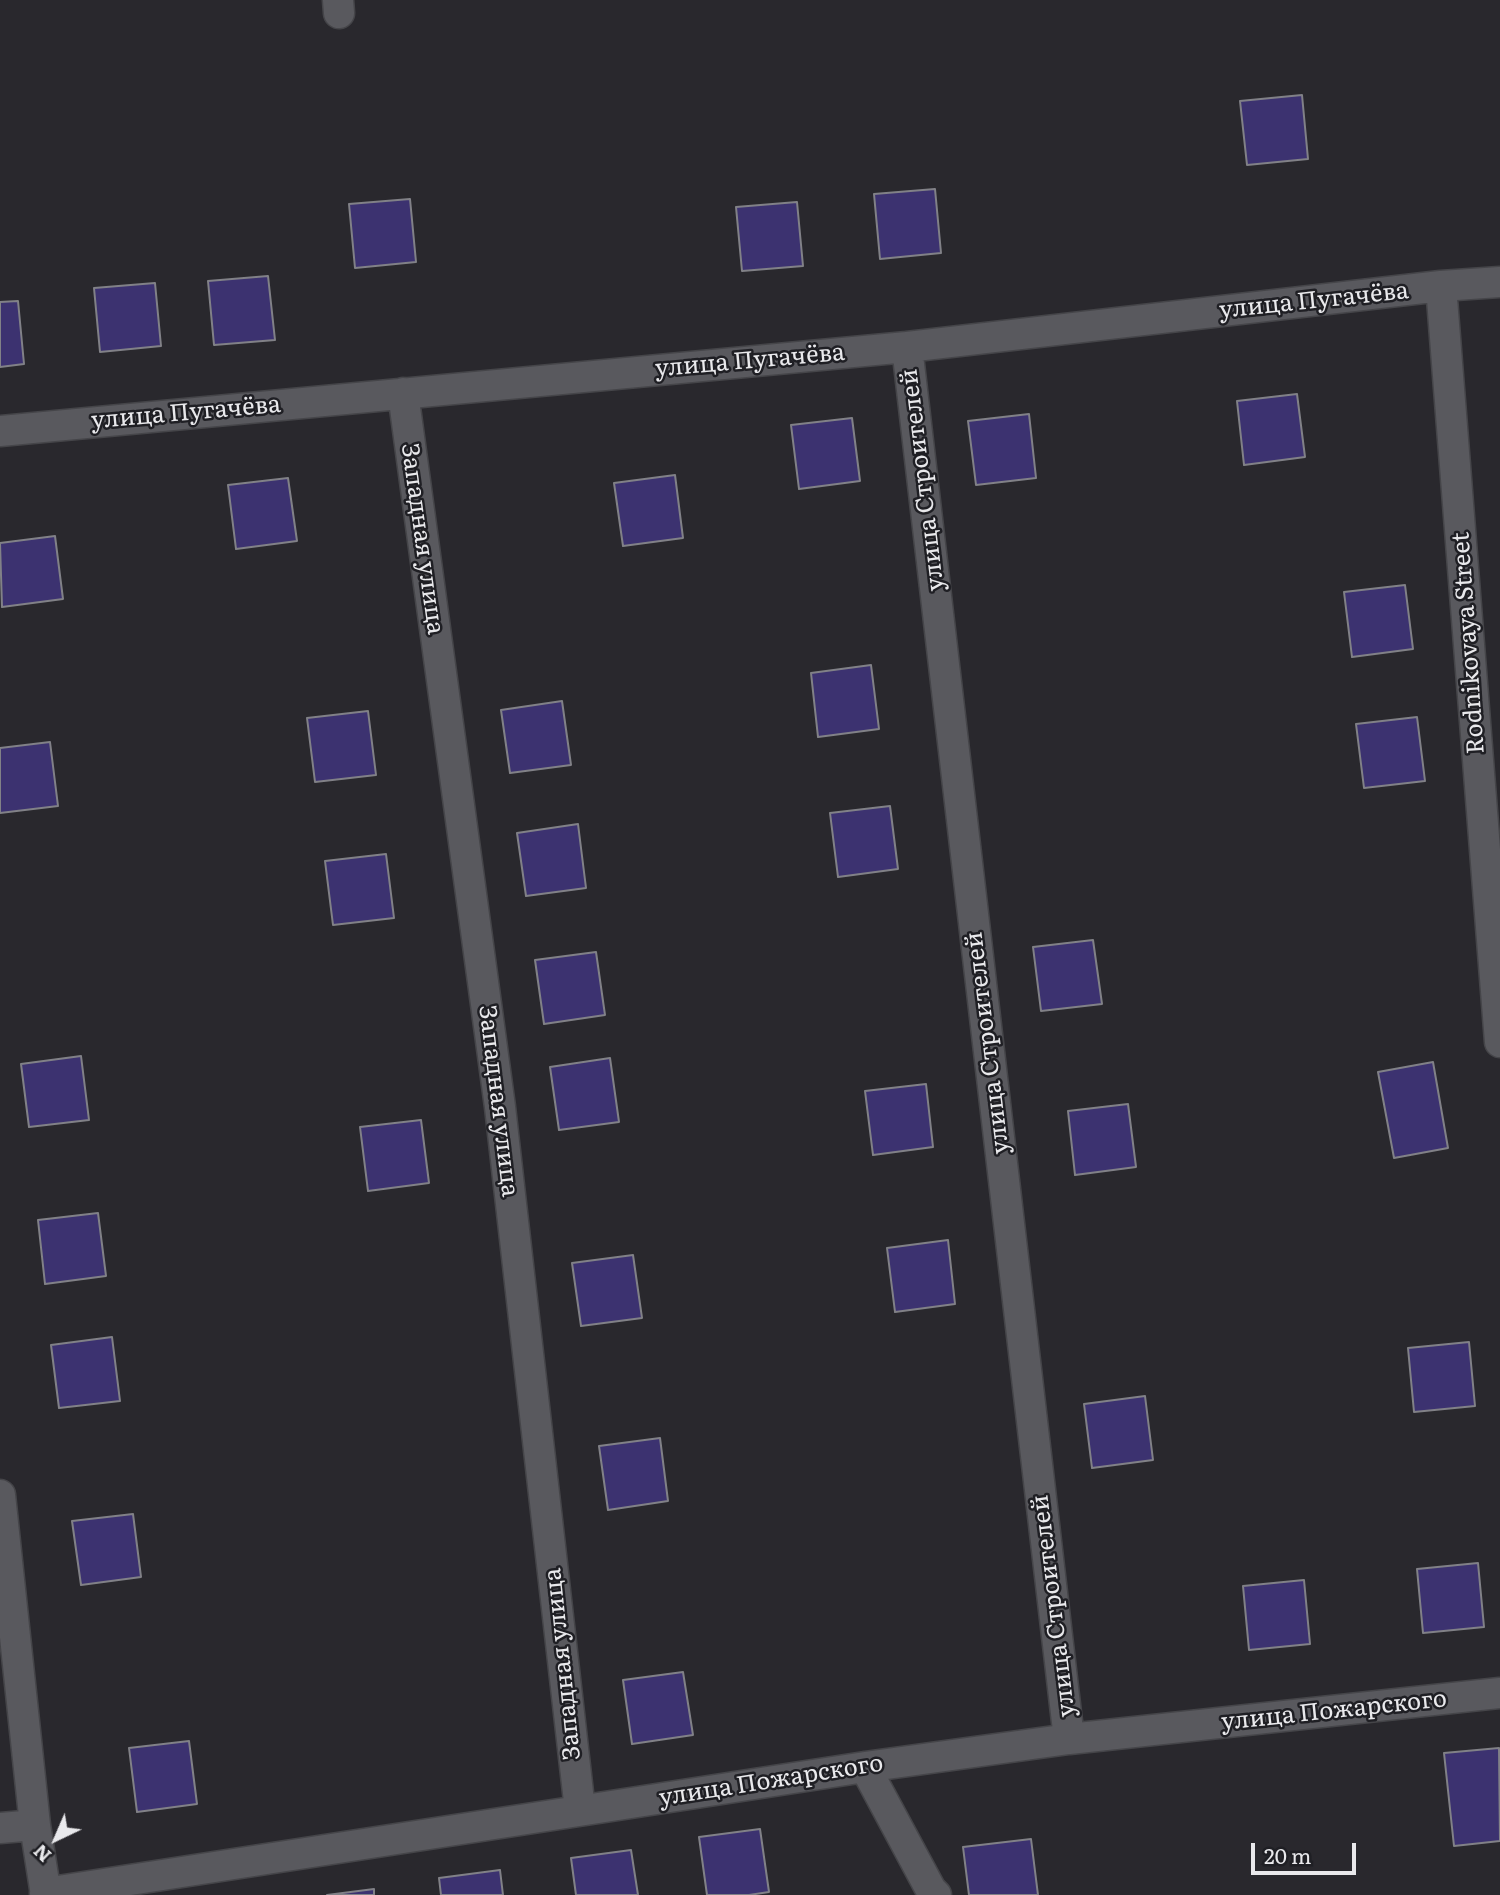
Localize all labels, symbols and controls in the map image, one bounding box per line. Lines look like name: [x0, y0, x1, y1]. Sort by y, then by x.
street label: улица Пугачёва: [1218, 277, 1410, 325]
street label: улица Пугачёва: [654, 338, 846, 384]
street label: улица Строителей: [895, 367, 951, 593]
street label: улица Пугачёва: [90, 390, 282, 436]
street label: Западная улица: [394, 442, 450, 636]
street label: Rodnikovaya Street: [1447, 531, 1491, 755]
street label: улица Строителей: [960, 930, 1016, 1156]
street label: Западная улица: [472, 1004, 524, 1198]
street label: улица Строителей: [1026, 1493, 1082, 1719]
street label: Западная улица: [539, 1567, 587, 1761]
street label: улица Пожарского: [1220, 1685, 1448, 1737]
street label: улица Пожарского: [657, 1749, 885, 1813]
north arrow: [21, 1804, 91, 1874]
scale bar: [1255, 1828, 1360, 1872]
text: N: [26, 1838, 57, 1870]
text: 20 m: [1264, 1839, 1311, 1870]

